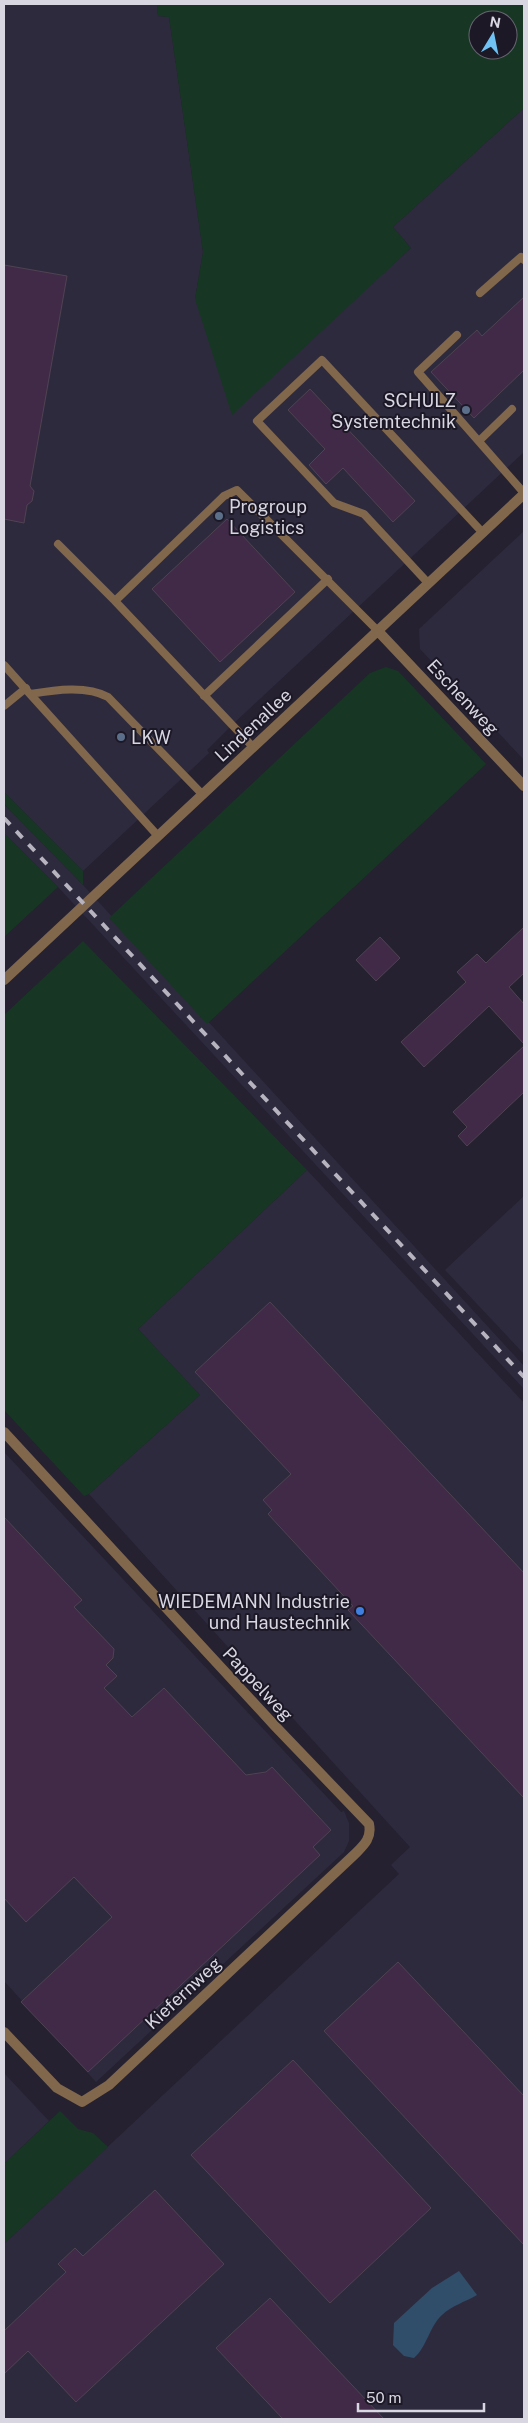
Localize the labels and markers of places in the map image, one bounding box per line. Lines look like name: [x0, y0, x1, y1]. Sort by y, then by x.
place label: SCHULZ Systemtechnik: [331, 390, 456, 432]
marker: SCHULZ Systemtechnik: [460, 404, 472, 416]
place label: Progroup Logistics: [229, 496, 307, 538]
marker: Progroup Logistics: [213, 510, 225, 522]
place label: LKW: [131, 727, 171, 748]
marker: LKW: [115, 731, 127, 743]
place label: WIEDEMANN Industrie und Haustechnik: [158, 1591, 350, 1633]
marker: WIEDEMANN Industrie und Haustechnik: [354, 1605, 366, 1617]

